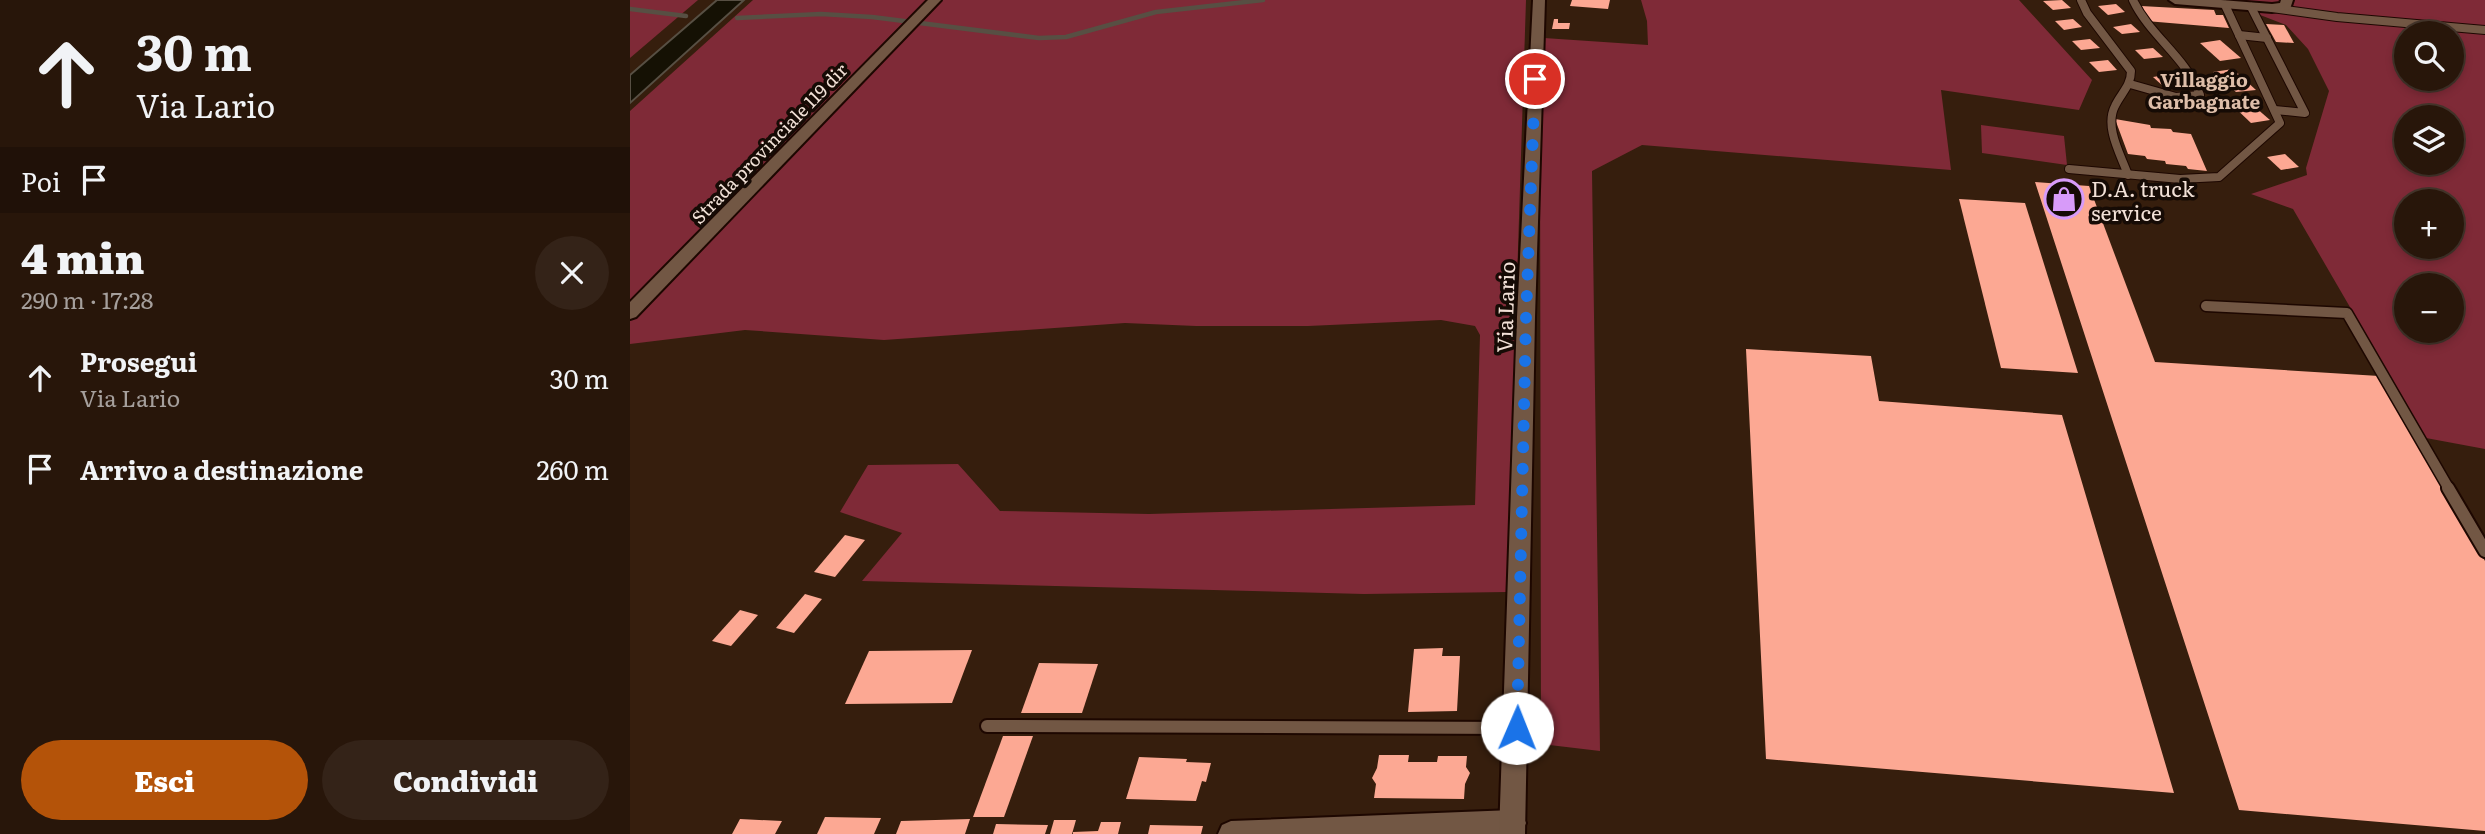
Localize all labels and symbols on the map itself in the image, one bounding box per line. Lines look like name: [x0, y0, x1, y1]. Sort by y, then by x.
pin: [1505, 49, 1565, 109]
street label: Strada provinciale 119 dir: [685, 56, 854, 230]
district label: Villaggio Garbagnate: [2148, 65, 2261, 115]
place label: D.A. truck service: [2091, 172, 2195, 227]
shop icon: D.A. truck service: [2043, 178, 2085, 220]
street label: Via Lario: [1487, 261, 1521, 353]
position arrow: [1480, 691, 1554, 765]

